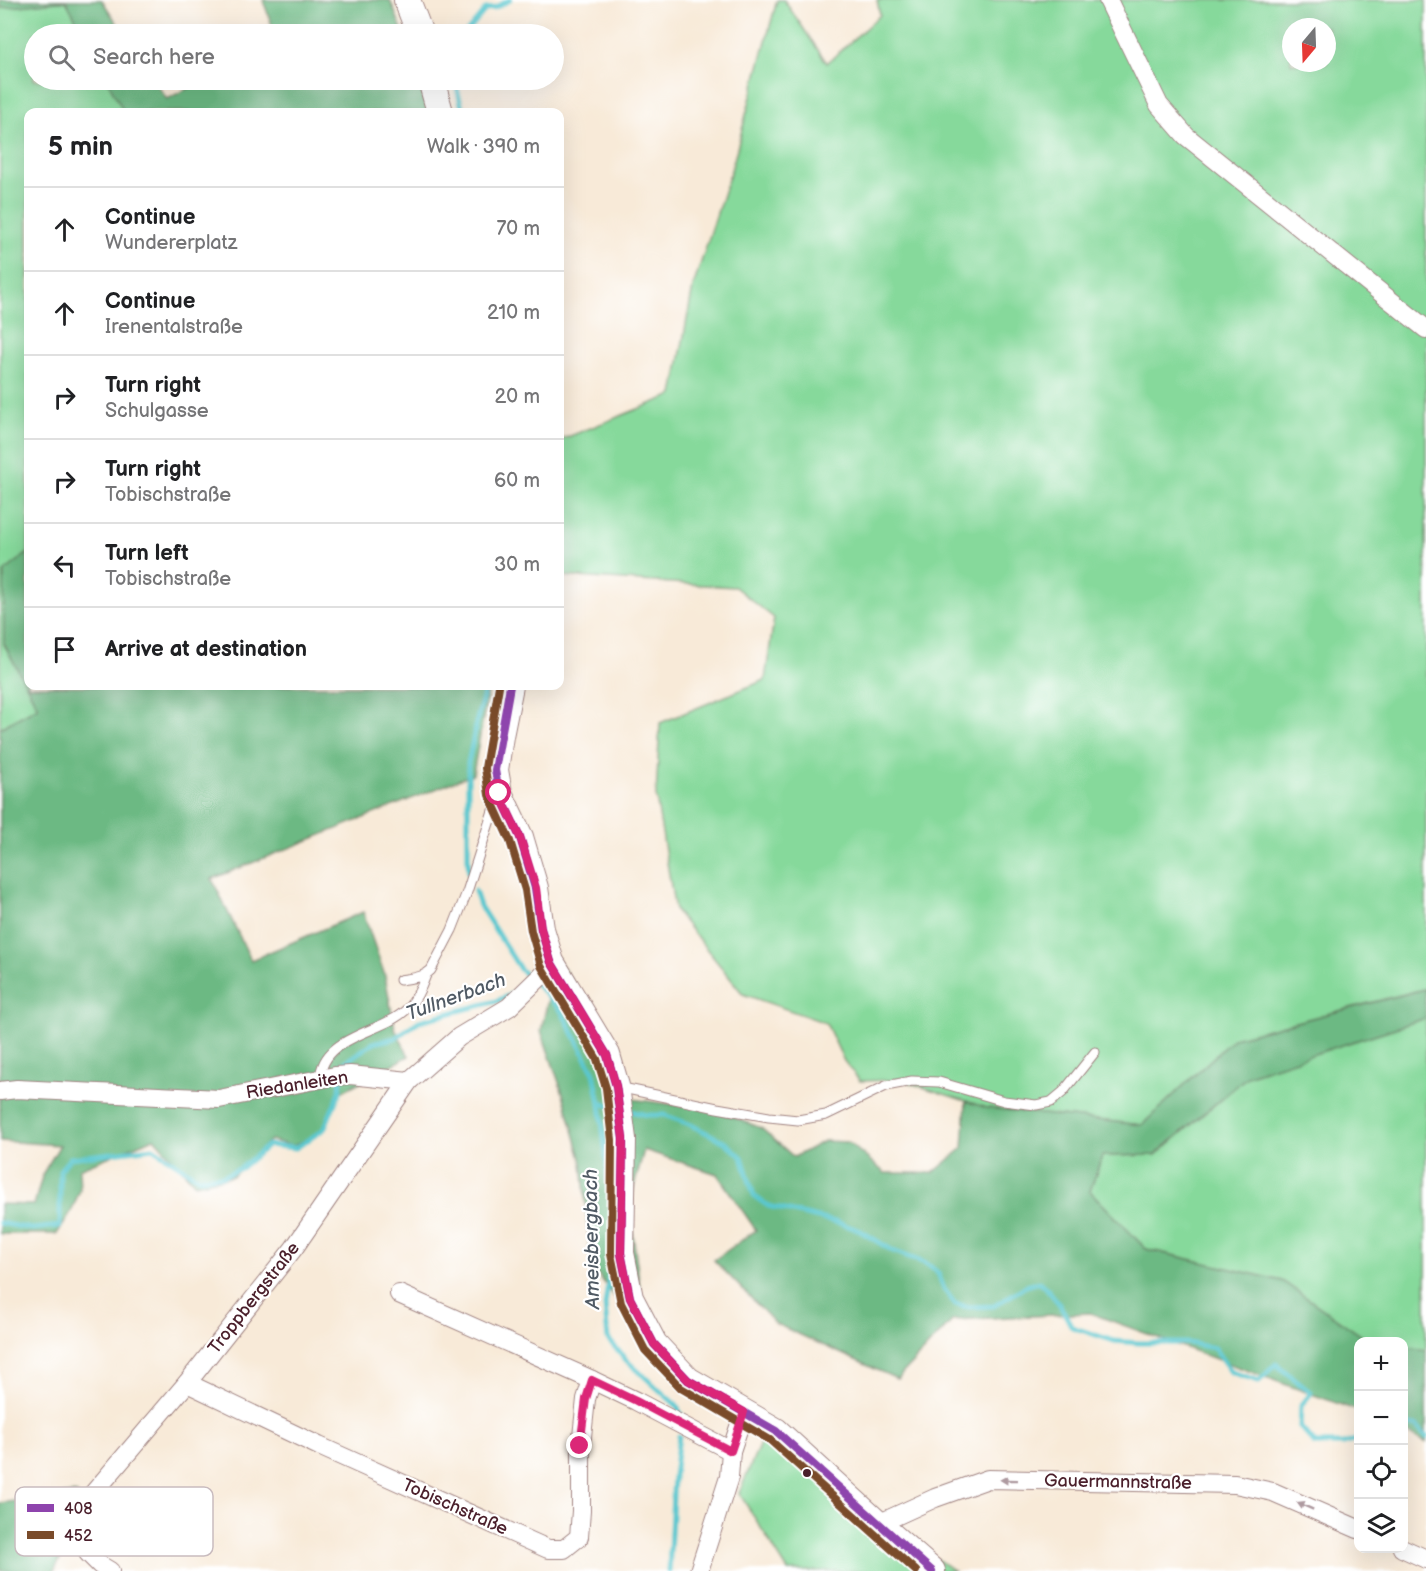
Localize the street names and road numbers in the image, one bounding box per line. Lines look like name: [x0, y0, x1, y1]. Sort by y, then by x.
street label: Riedanleiten: [245, 1067, 349, 1103]
street label: Troppbergstraße: [204, 1238, 304, 1358]
street label: Gauermannstraße: [1044, 1470, 1192, 1494]
street label: Tobischstraße: [399, 1474, 511, 1540]

